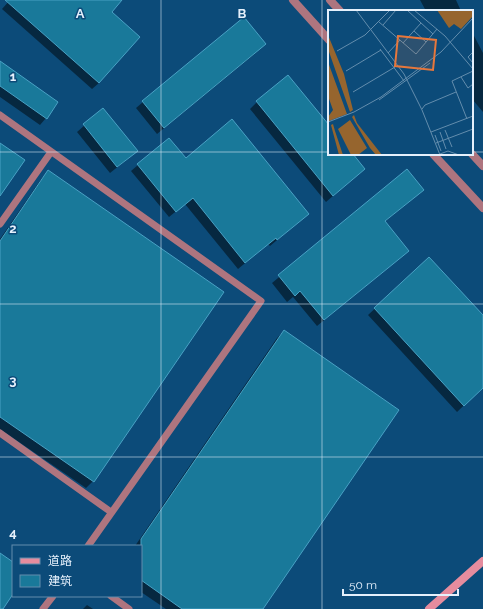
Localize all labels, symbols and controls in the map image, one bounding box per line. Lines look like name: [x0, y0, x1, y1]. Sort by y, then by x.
text: A: [76, 6, 85, 21]
text: B: [238, 6, 247, 21]
inset map: [328, 10, 473, 155]
text: 1: [10, 69, 17, 84]
text: 2: [9, 221, 17, 236]
text: 3: [9, 373, 17, 388]
text: 4: [9, 525, 17, 540]
legend: [12, 545, 142, 597]
text: 道路: [48, 554, 72, 568]
scale bar: [343, 571, 458, 597]
text: 建筑: [48, 574, 72, 588]
text: 50 m: [349, 578, 377, 592]

